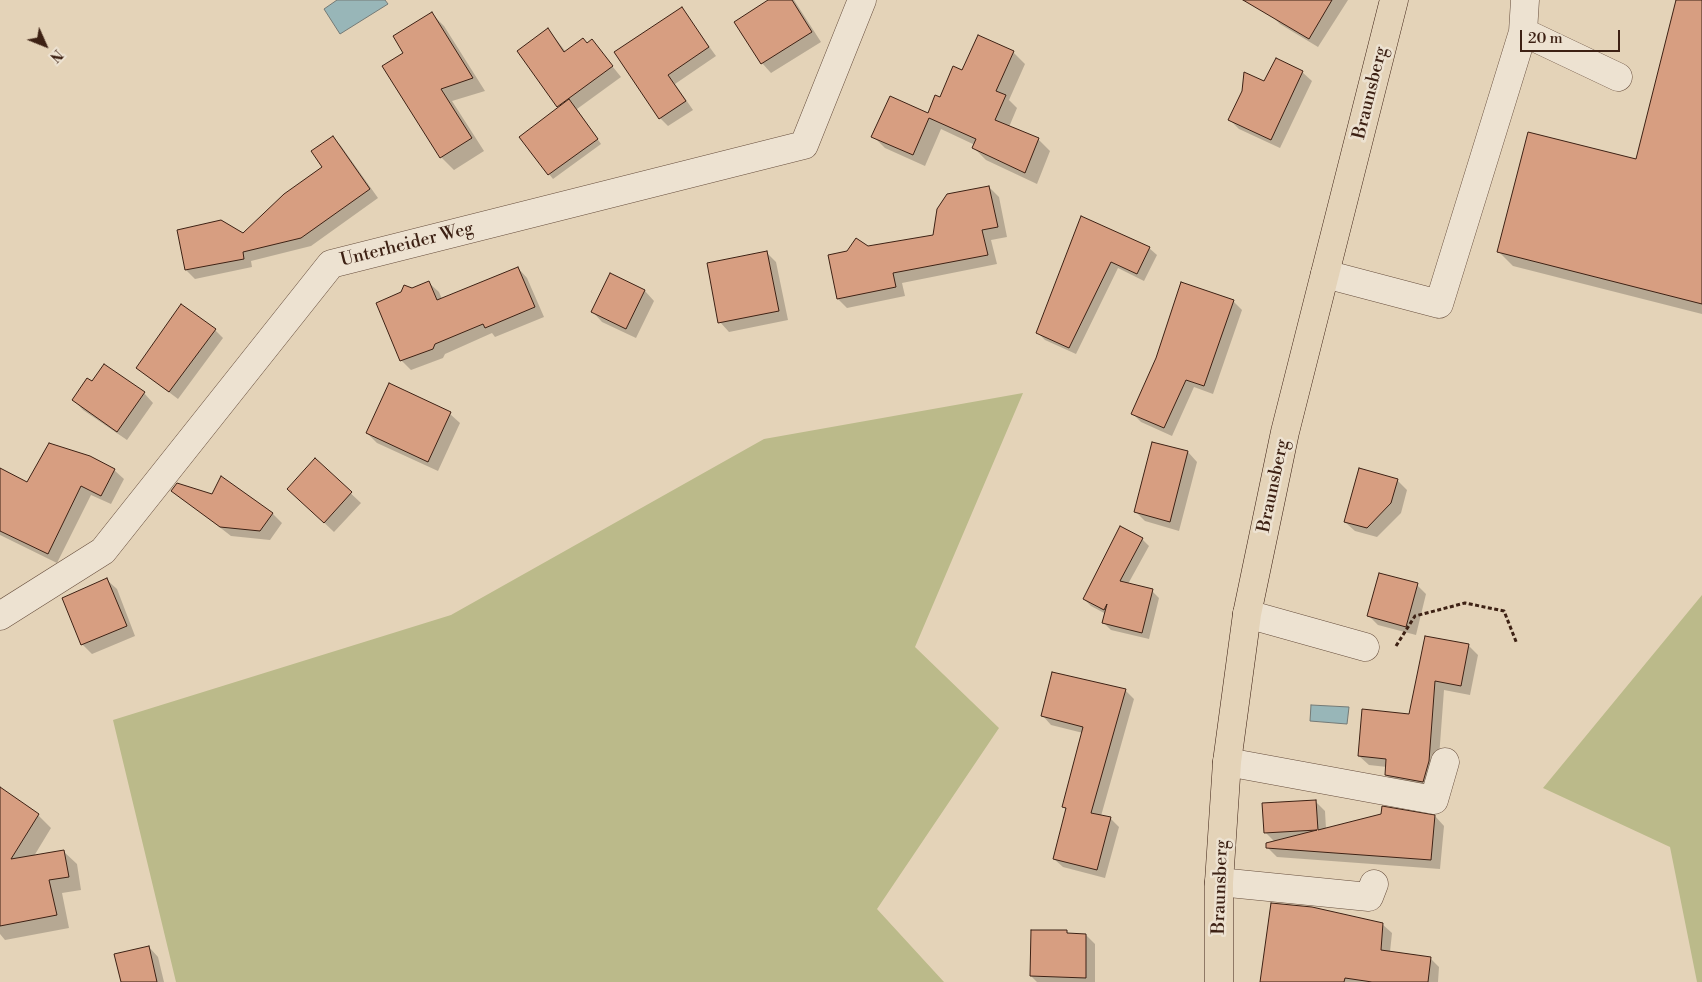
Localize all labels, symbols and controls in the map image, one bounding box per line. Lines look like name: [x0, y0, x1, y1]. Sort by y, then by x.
north arrow: [20, 20, 70, 70]
scale bar: [1522, 20, 1622, 52]
text: 20 m: [1528, 29, 1563, 48]
street label: Braunsberg: [1349, 44, 1393, 142]
text: N: [45, 45, 66, 66]
street label: Unterheider Weg: [338, 218, 476, 272]
street label: Braunsberg: [1254, 437, 1294, 535]
street label: Braunsberg: [1209, 839, 1233, 935]

